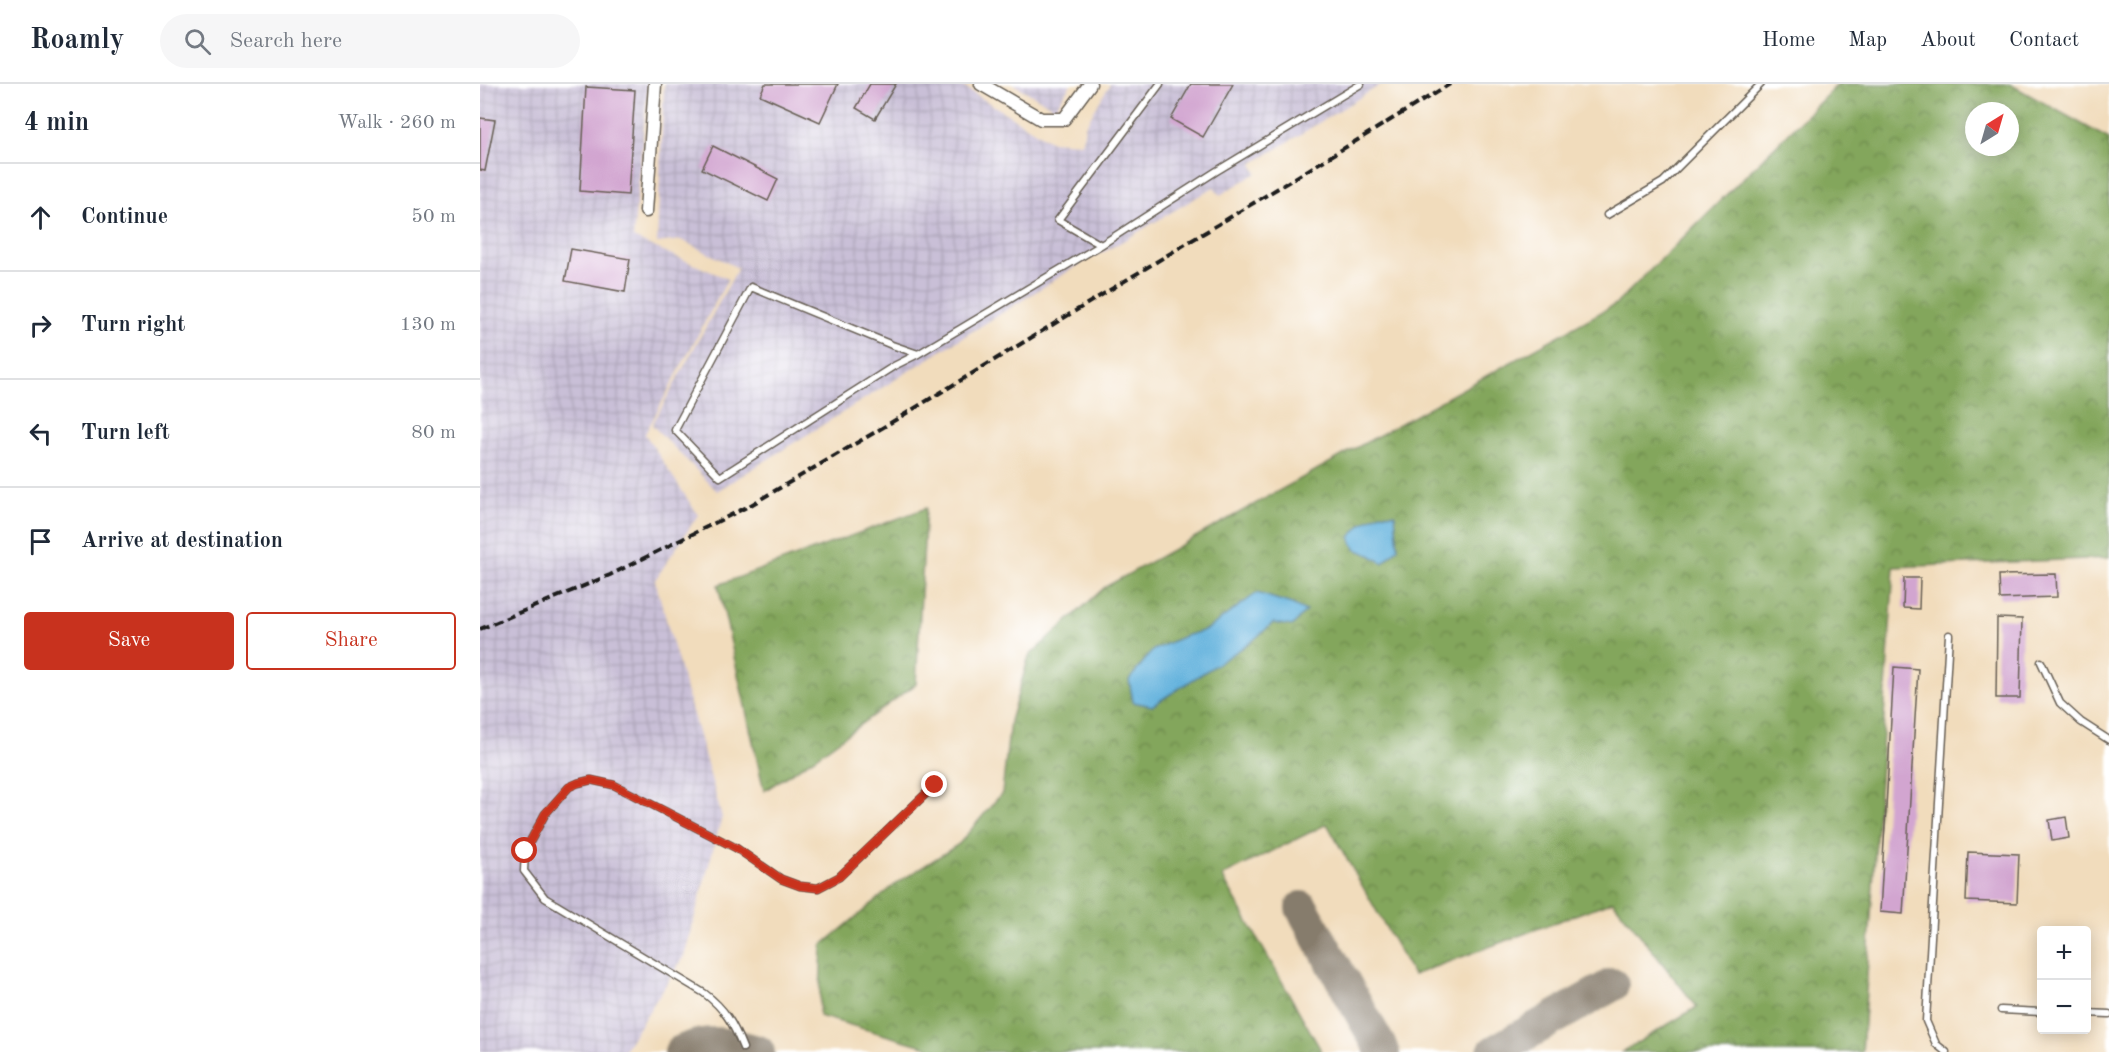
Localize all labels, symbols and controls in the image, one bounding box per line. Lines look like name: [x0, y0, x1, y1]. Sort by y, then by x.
search box: [160, 14, 580, 68]
icon: search: [181, 25, 214, 58]
text: Roamly: [30, 27, 124, 55]
text: Search here: [229, 30, 342, 52]
text: Home: [1762, 30, 1815, 51]
text: Map: [1848, 30, 1887, 51]
text: About: [1920, 30, 1976, 51]
text: Contact: [2009, 30, 2079, 51]
north arrow: [1965, 102, 2019, 156]
text: 4 min: [24, 110, 89, 136]
text: Walk · 260 m: [337, 113, 456, 133]
icon: ahead: [24, 201, 57, 234]
text: Continue: [81, 206, 168, 228]
text: 50 m: [411, 207, 456, 227]
icon: right: [24, 309, 57, 342]
text: Turn right: [81, 314, 185, 336]
text: 130 m: [400, 315, 456, 335]
icon: left: [24, 417, 57, 450]
text: Turn left: [81, 422, 170, 444]
text: 80 m: [411, 423, 456, 443]
icon: arrive: [24, 525, 57, 558]
text: Arrive at destination: [81, 530, 283, 552]
button: Save: [24, 612, 234, 670]
button: Share: [246, 612, 456, 670]
route end: [921, 771, 947, 797]
route start: [511, 837, 537, 863]
map controls: [2037, 926, 2091, 1034]
button: +: [2037, 926, 2091, 980]
button: −: [2037, 980, 2091, 1034]

